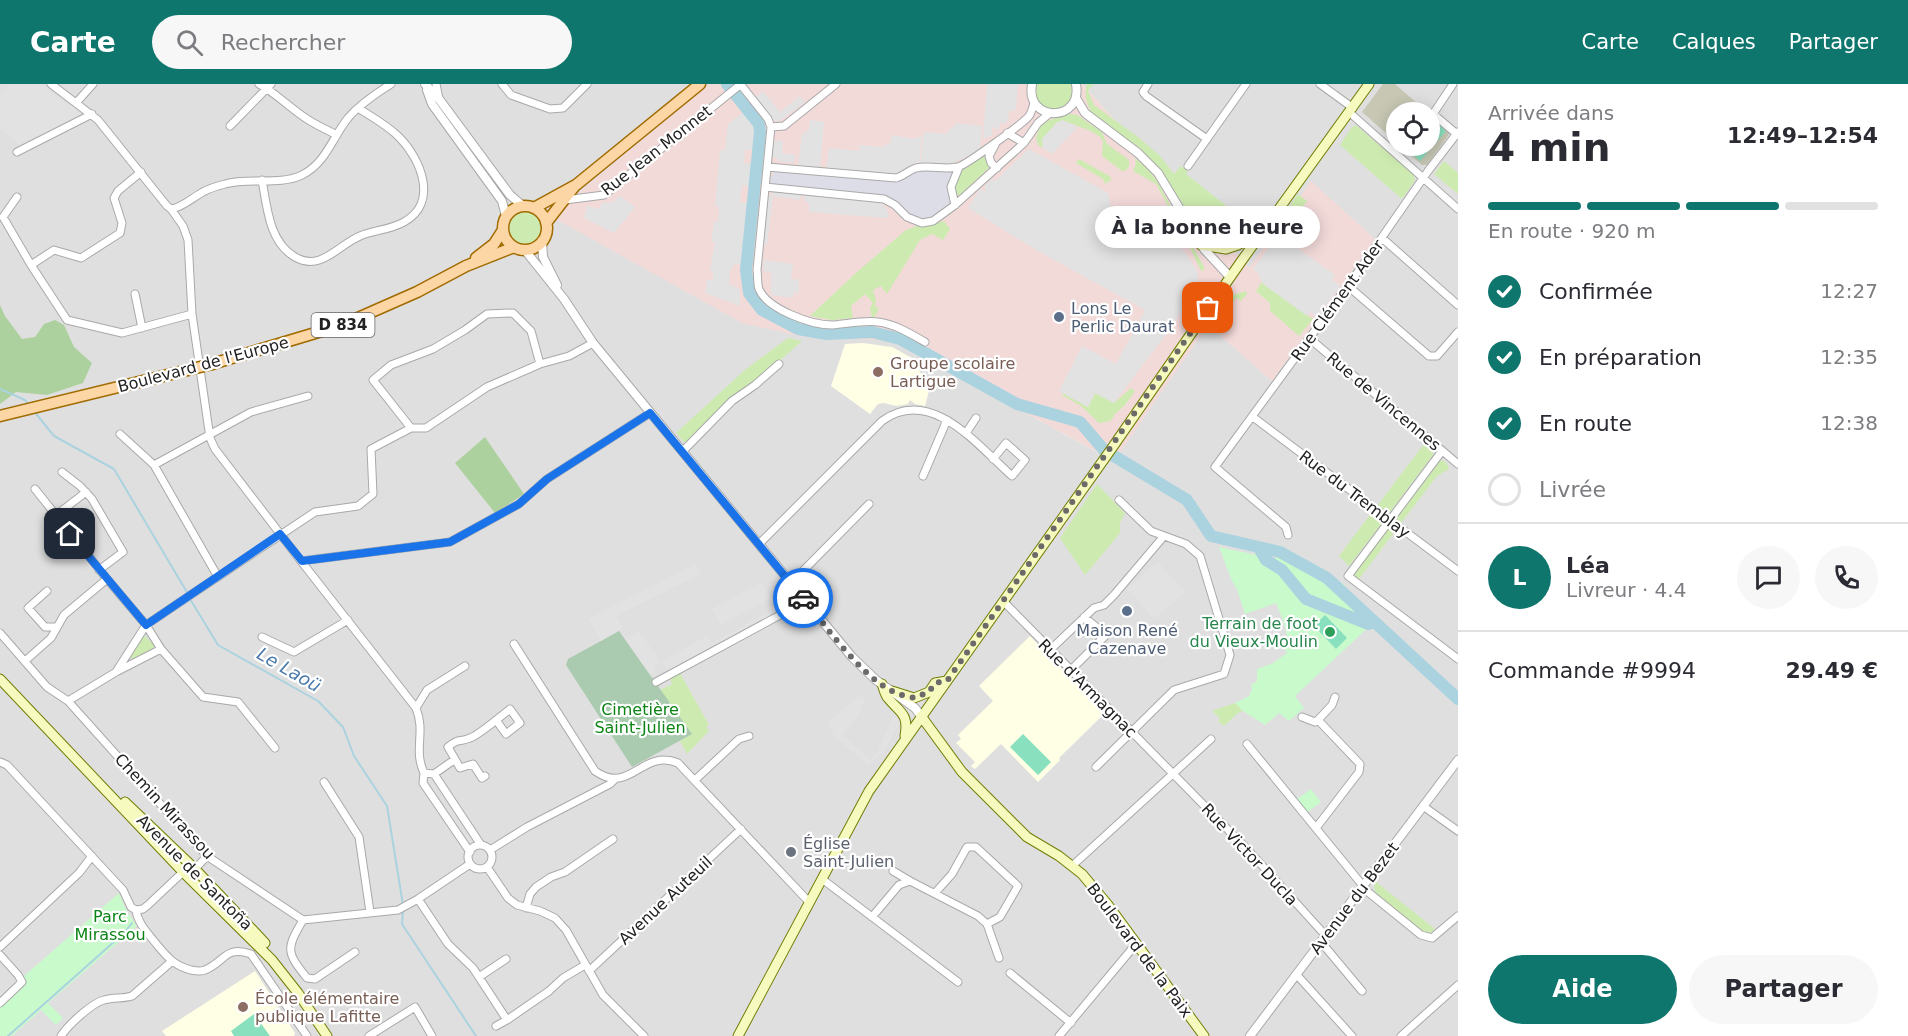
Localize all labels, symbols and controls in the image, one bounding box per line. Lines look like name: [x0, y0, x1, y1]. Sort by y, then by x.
search box: [152, 15, 572, 69]
text: Carte: [30, 26, 116, 59]
icon: search: [173, 26, 206, 59]
text: Rechercher: [221, 30, 345, 55]
text: Carte: [1582, 30, 1639, 54]
text: Calques: [1672, 30, 1756, 54]
text: Partager: [1789, 30, 1878, 54]
street label: Rue Jean Monnet: [597, 101, 715, 199]
text: Arrivée dans: [1488, 101, 1614, 125]
map controls: [1386, 102, 1440, 156]
button: locate: [1386, 102, 1440, 156]
text: 12:49–12:54: [1727, 123, 1878, 148]
text: 4 min: [1488, 125, 1610, 170]
callout: À la bonne heure: [1096, 206, 1320, 248]
text: À la bonne heure: [1111, 215, 1304, 239]
text: En route · 920 m: [1488, 219, 1656, 243]
street label: Rue Clément Ader: [1287, 236, 1388, 365]
icon: check: [1488, 275, 1521, 308]
text: Confirmée: [1539, 279, 1653, 304]
text: 12:27: [1820, 279, 1878, 303]
pin: [1182, 282, 1233, 333]
icon: bag: [1191, 291, 1224, 324]
place label: Lons Le Perlic Daurat: [1071, 299, 1174, 336]
marker: Lons Le Perlic Daurat: [1052, 310, 1066, 324]
road number: D 834: [312, 313, 374, 337]
street label: Boulevard de l'Europe: [116, 333, 291, 396]
icon: check: [1488, 341, 1521, 374]
text: En préparation: [1539, 345, 1702, 370]
text: 12:35: [1820, 345, 1878, 369]
street label: Rue de Vincennes: [1323, 348, 1444, 455]
place label: Groupe scolaire Lartigue: [890, 354, 1015, 391]
marker: Groupe scolaire Lartigue: [871, 365, 885, 379]
icon: check: [1488, 407, 1521, 440]
text: En route: [1539, 411, 1632, 436]
text: 12:38: [1820, 411, 1878, 435]
street label: Rue du Tremblay: [1296, 447, 1414, 542]
text: Livrée: [1539, 477, 1606, 502]
pin: [44, 508, 95, 559]
icon: home: [53, 517, 86, 550]
button: chat: [1737, 546, 1800, 609]
button: phone: [1815, 546, 1878, 609]
text: Léa: [1566, 553, 1610, 578]
text: L: [1512, 565, 1527, 590]
courier: [773, 568, 833, 628]
text: Livreur · 4.4: [1566, 578, 1686, 602]
icon: car: [787, 582, 820, 615]
marker: Maison René Cazenave: [1120, 604, 1134, 618]
place label: Terrain de foot du Vieux-Moulin: [1190, 614, 1318, 651]
place label: Maison René Cazenave: [1076, 621, 1178, 658]
marker: Terrain de foot du Vieux-Moulin: [1323, 625, 1337, 639]
street label: Rue d'Armagnac: [1034, 635, 1141, 742]
water label: Le Laoü: [254, 643, 325, 696]
text: Commande #9994: [1488, 658, 1696, 683]
text: 29.49 €: [1785, 658, 1878, 683]
park label: Cimetière Saint-Julien: [594, 700, 686, 737]
street label: Chemin Mirassou: [111, 750, 219, 863]
street label: Rue Victor Ducla: [1197, 799, 1302, 909]
street label: Avenue de Santoña: [133, 811, 256, 934]
place label: Église Saint-Julien: [803, 834, 894, 871]
street label: Avenue du Bezet: [1306, 839, 1403, 958]
marker: Église Saint-Julien: [784, 845, 798, 859]
street label: Avenue Auteuil: [615, 852, 716, 948]
street label: Boulevard de la Paix: [1083, 879, 1196, 1021]
park label: Parc Mirassou: [74, 907, 146, 944]
button: Aide: [1488, 955, 1677, 1024]
button: Partager: [1689, 955, 1878, 1024]
place label: École élémentaire publique Lafitte: [255, 989, 399, 1026]
marker: École élémentaire publique Lafitte: [236, 1000, 250, 1014]

